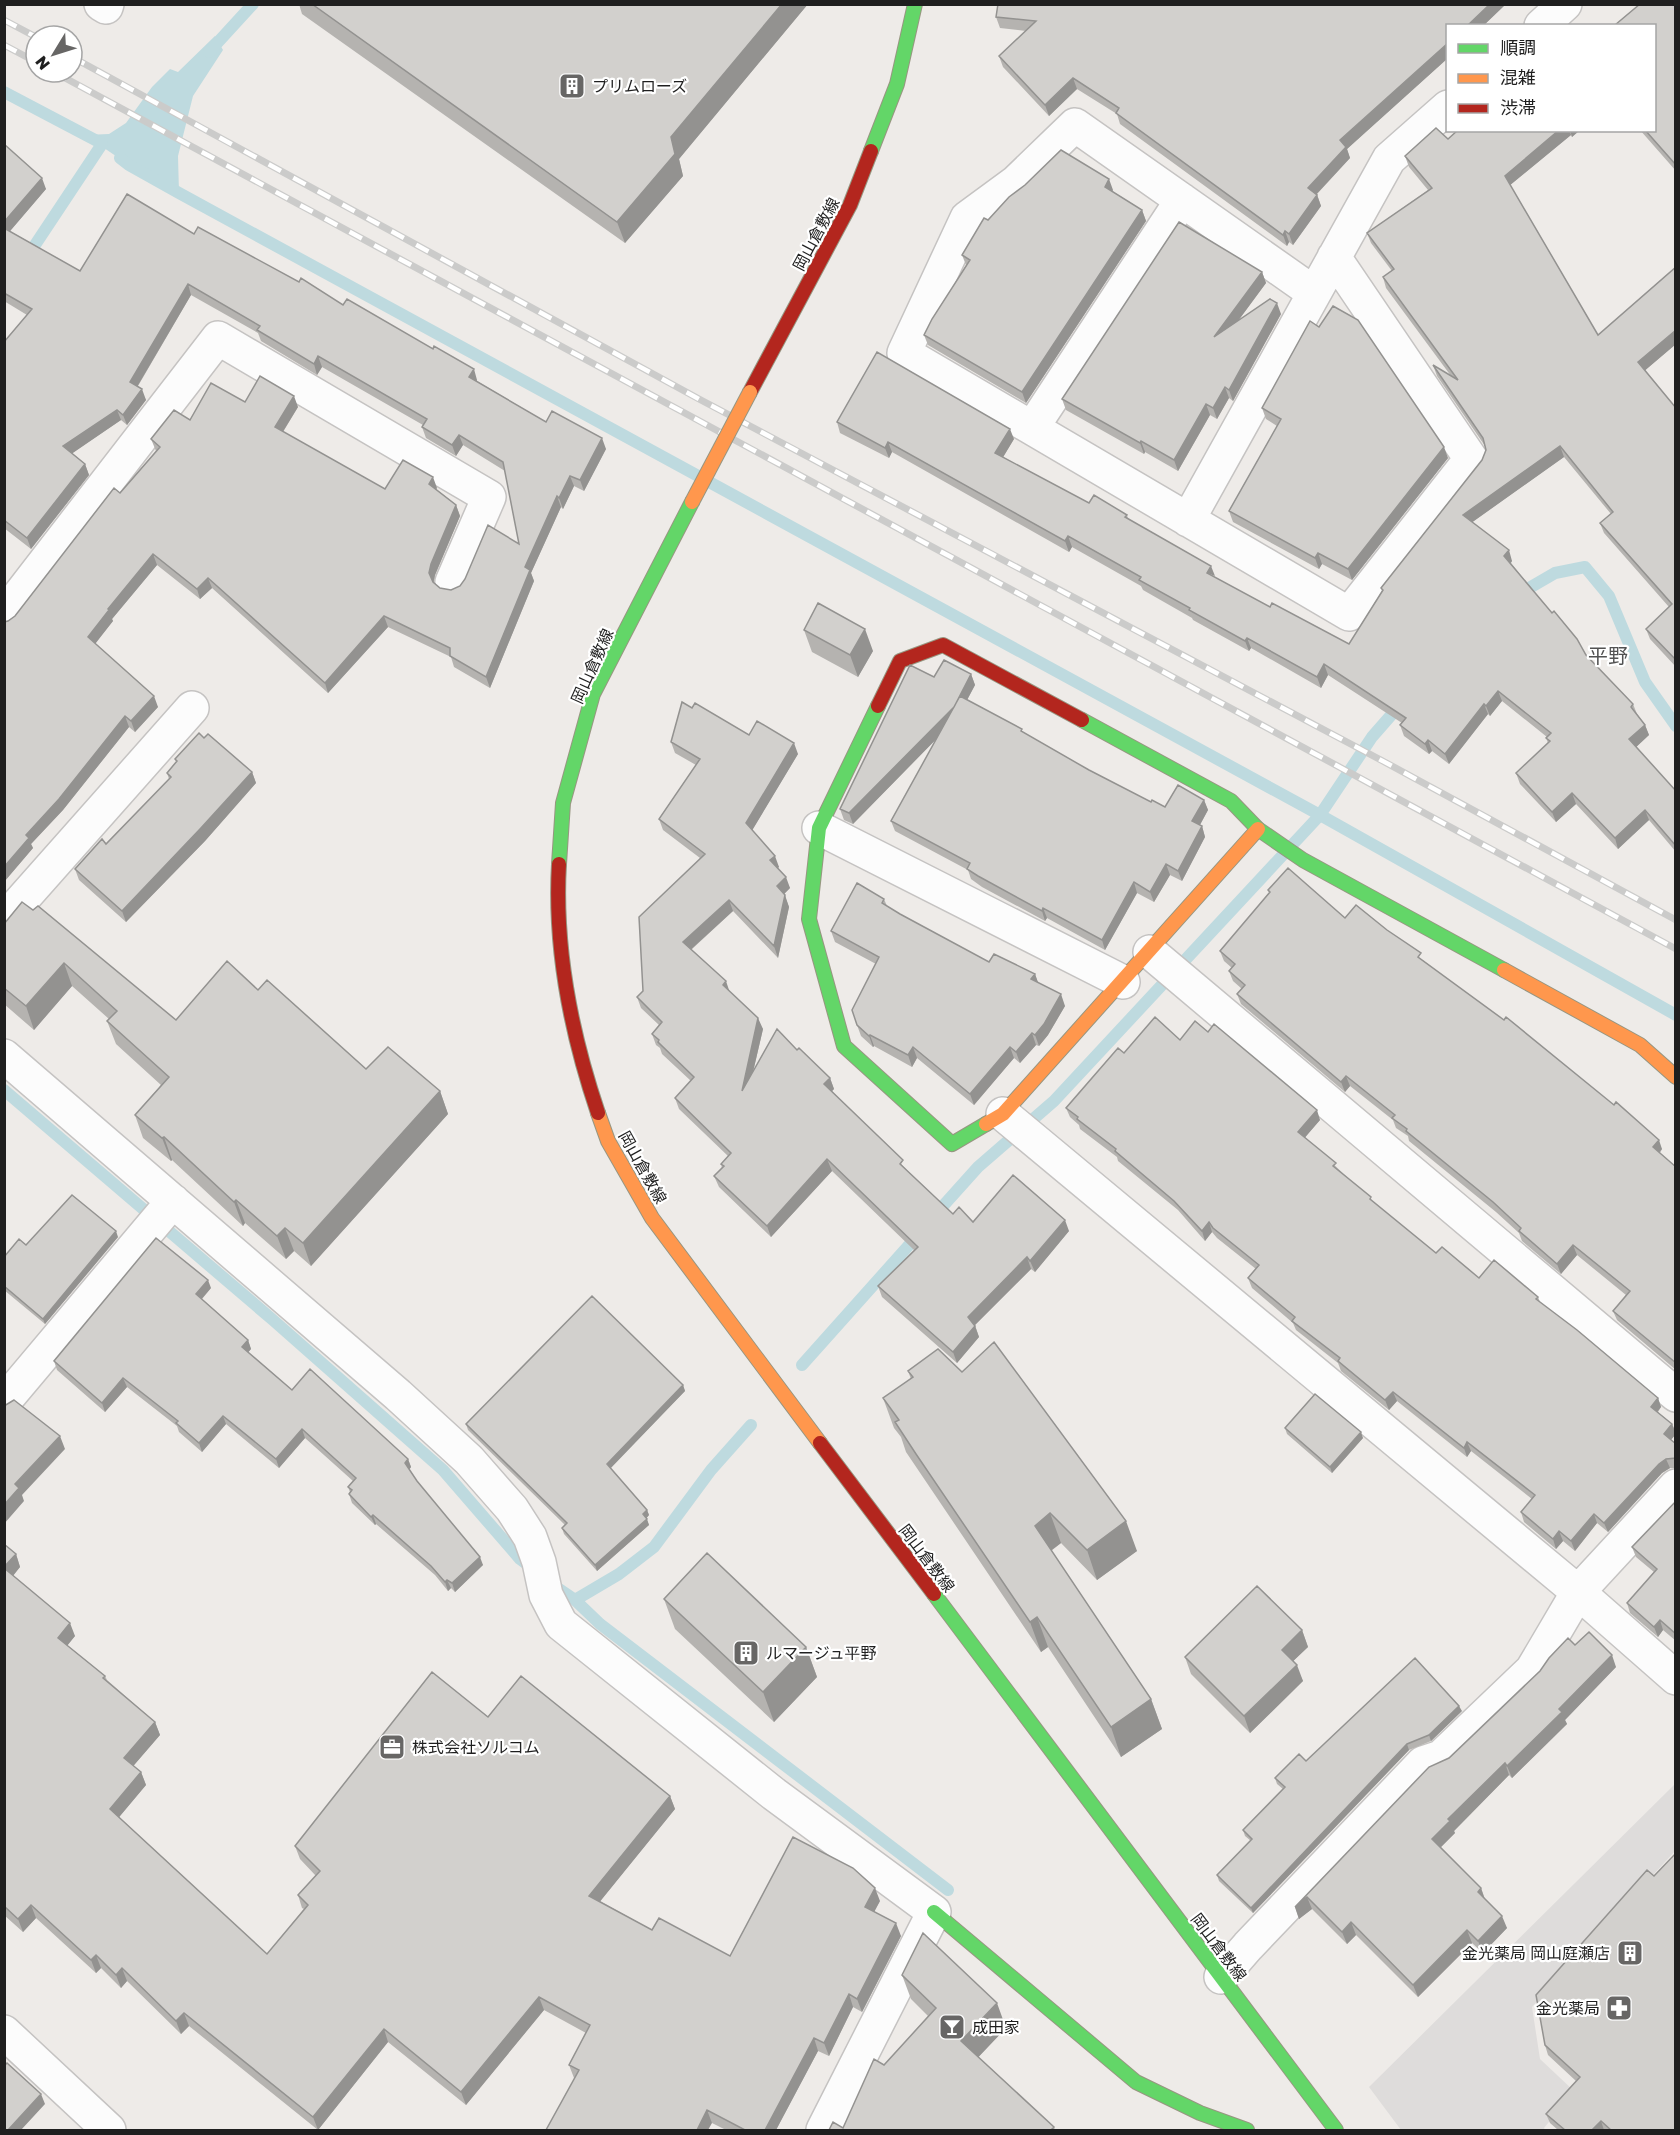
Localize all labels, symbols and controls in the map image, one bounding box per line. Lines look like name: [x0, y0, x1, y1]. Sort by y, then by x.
north arrow: [24, 24, 84, 84]
legend: [1446, 24, 1656, 132]
text: 順調: [1500, 36, 1536, 58]
text: N: [31, 52, 54, 74]
text: 混雑: [1500, 66, 1536, 88]
building icon: プリムローズ: [557, 71, 587, 101]
place label: プリムローズ: [592, 76, 687, 96]
text: 渋滞: [1500, 96, 1536, 118]
street label: 岡山倉敷線: [788, 194, 844, 274]
street label: 岡山倉敷線: [567, 625, 617, 707]
district label: 平野: [1588, 643, 1628, 667]
street label: 岡山倉敷線: [615, 1127, 671, 1207]
street label: 岡山倉敷線: [895, 1520, 959, 1596]
building icon: ルマージュ平野: [731, 1638, 761, 1668]
place label: ルマージュ平野: [766, 1643, 877, 1663]
office icon: 株式会社ソルコム: [377, 1732, 407, 1762]
place label: 株式会社ソルコム: [412, 1737, 540, 1757]
street label: 岡山倉敷線: [1187, 1909, 1251, 1985]
building icon: 金光薬局 岡山庭瀬店: [1615, 1938, 1645, 1968]
place label: 金光薬局 岡山庭瀬店: [1462, 1943, 1610, 1963]
pharmacy icon: 金光薬局: [1604, 1993, 1634, 2023]
place label: 金光薬局: [1536, 1998, 1600, 2018]
bar icon: 成田家: [937, 2012, 967, 2042]
place label: 成田家: [972, 2017, 1020, 2037]

